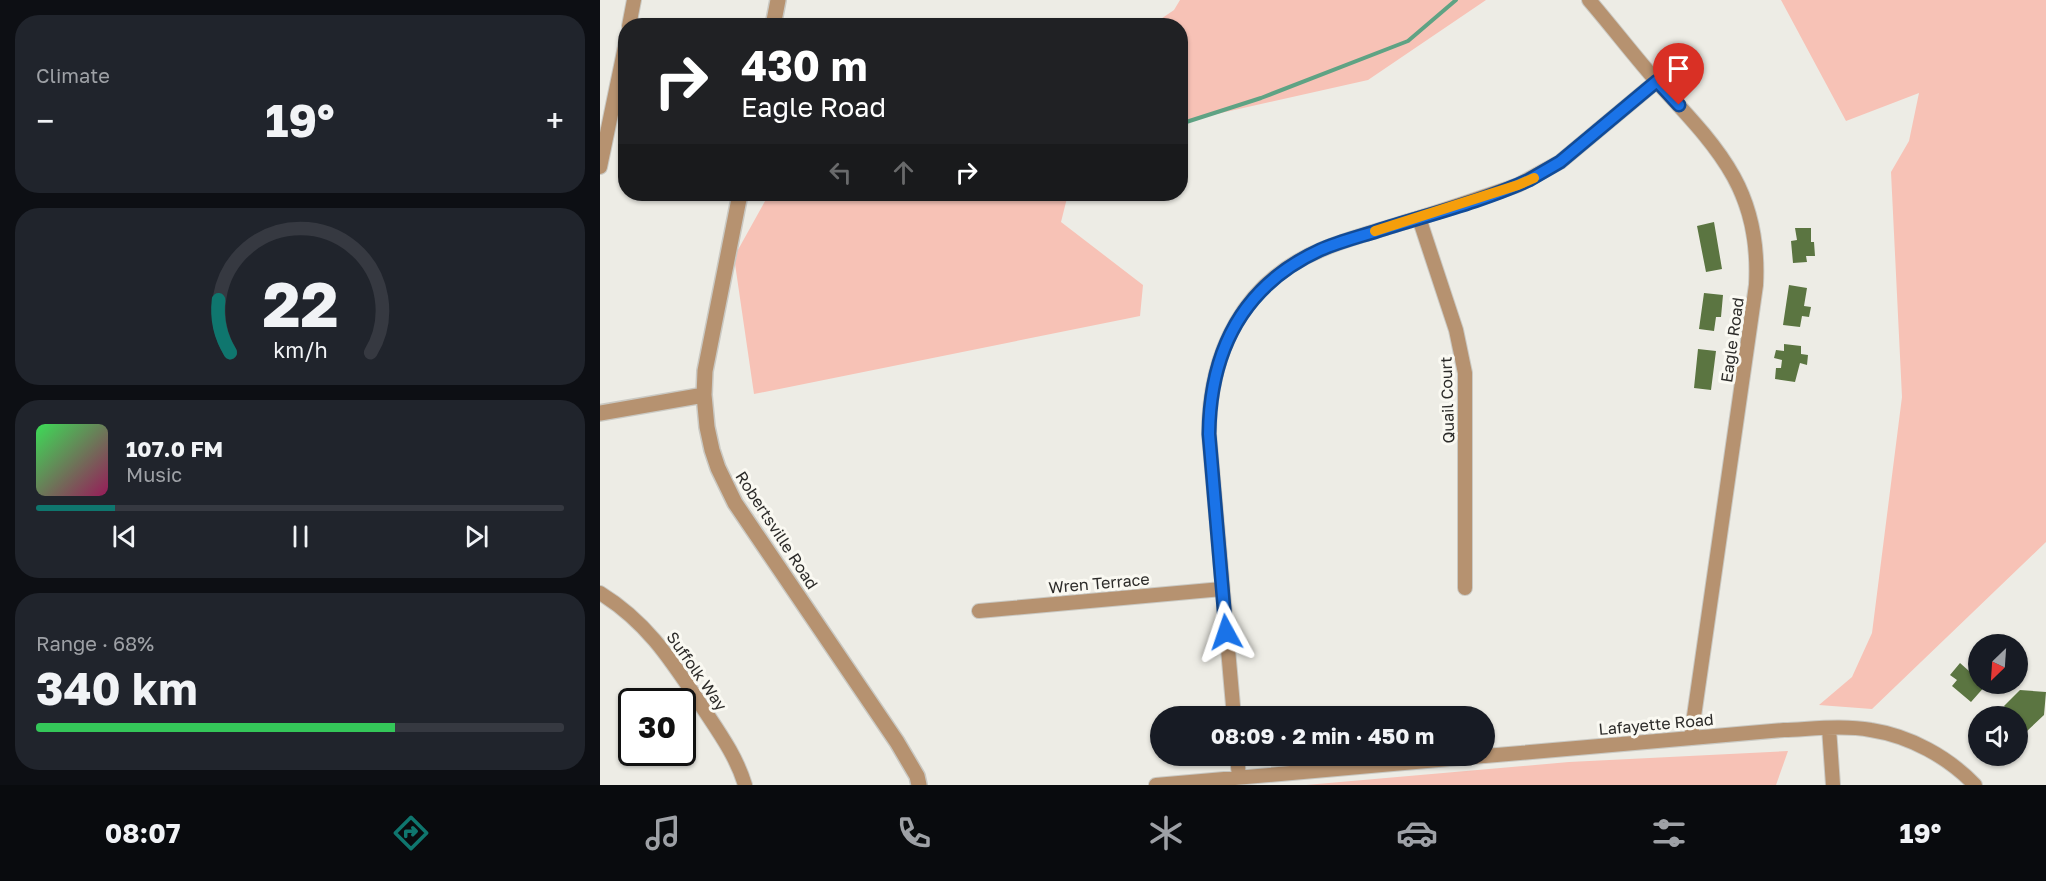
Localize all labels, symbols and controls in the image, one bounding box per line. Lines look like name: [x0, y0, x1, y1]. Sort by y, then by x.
text: 430 m: [741, 40, 867, 90]
icon: right: [642, 42, 720, 120]
pin: [1653, 43, 1704, 105]
icon: arrive: [1662, 52, 1695, 85]
text: Climate: [36, 63, 110, 87]
text: Eagle Road: [741, 91, 886, 123]
text: 19°: [265, 93, 335, 147]
text: −: [36, 101, 54, 140]
text: +: [546, 101, 564, 140]
icon: left: [824, 156, 857, 189]
icon: ahead: [887, 156, 920, 189]
icon: right: [950, 156, 983, 189]
text: 22: [262, 266, 338, 341]
street label: Eagle Road: [1716, 296, 1748, 384]
text: km/h: [273, 338, 327, 364]
street label: Quail Court: [1435, 356, 1459, 444]
text: 107.0 FM: [126, 435, 223, 462]
text: Music: [126, 462, 182, 486]
street label: Robertsville Road: [731, 467, 823, 593]
icon: previous: [108, 520, 141, 553]
icon: pause: [284, 520, 317, 553]
icon: next: [460, 520, 493, 553]
street label: Wren Terrace: [1048, 569, 1150, 597]
position arrow: [1194, 600, 1258, 664]
street label: Suffolk Way: [662, 628, 732, 714]
text: Range · 68%: [36, 631, 154, 655]
north arrow: [1968, 634, 2028, 694]
map controls: [1968, 634, 2028, 766]
text: 340 km: [36, 661, 198, 715]
speed limit sign: 30: [618, 688, 696, 766]
button: sound: [1968, 706, 2028, 766]
street label: Lafayette Road: [1598, 709, 1714, 739]
text: 08:09 · 2 min · 450 m: [1211, 722, 1434, 749]
icon: directions: [390, 812, 432, 854]
icon: music: [642, 812, 684, 854]
icon: phone: [893, 812, 935, 854]
icon: climate: [1145, 812, 1187, 854]
icon: car: [1396, 812, 1438, 854]
icon: filters: [1648, 812, 1690, 854]
text: 08:07: [105, 817, 181, 849]
text: 19°: [1900, 817, 1941, 849]

